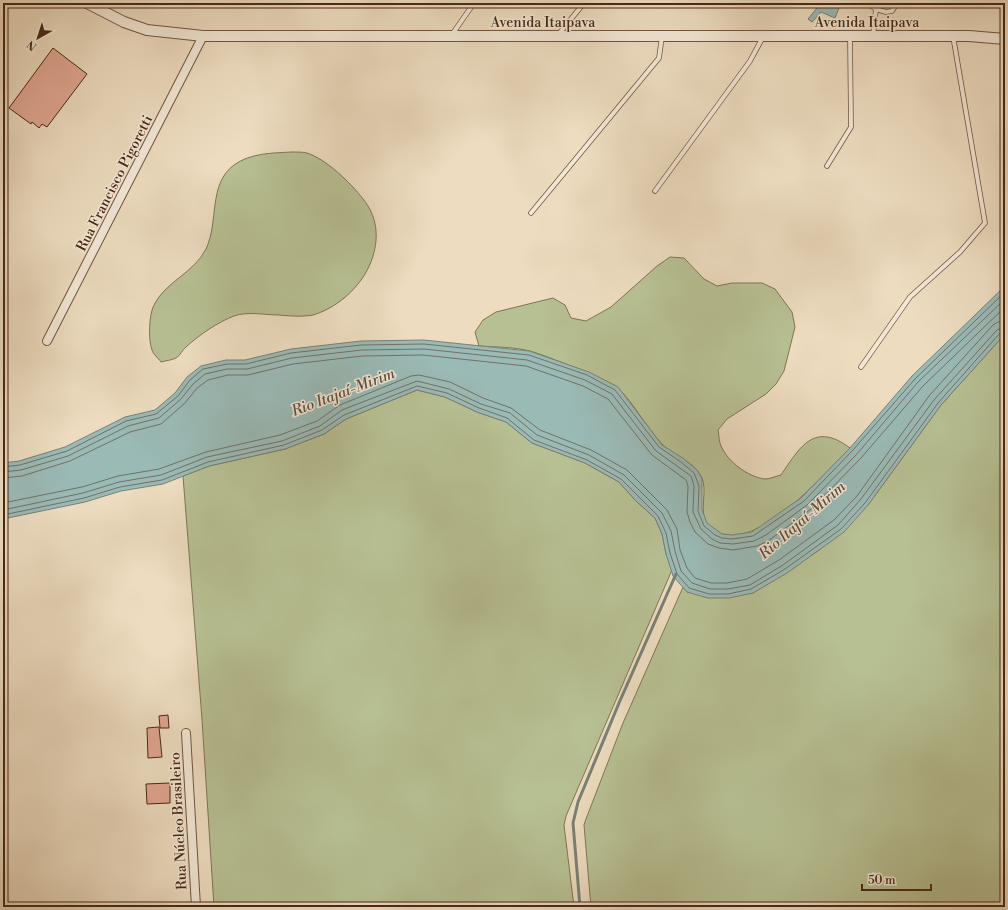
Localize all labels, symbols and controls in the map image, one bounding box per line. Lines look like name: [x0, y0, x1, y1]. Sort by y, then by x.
street label: Avenida Itaipava: [490, 14, 596, 32]
street label: Avenida Itaipava: [814, 14, 920, 32]
north arrow: [18, 18, 58, 58]
text: N: [24, 37, 40, 53]
street label: Rua Francisco Pigoretti: [73, 112, 157, 255]
water label: Rio Itajaí-Mirim: [288, 364, 398, 421]
water label: Rio Itajaí-Mirim: [754, 477, 850, 564]
street label: Rua Núcleo Brasileiro: [166, 751, 192, 890]
scale bar: [862, 866, 931, 892]
text: 50 m: [868, 873, 896, 888]

